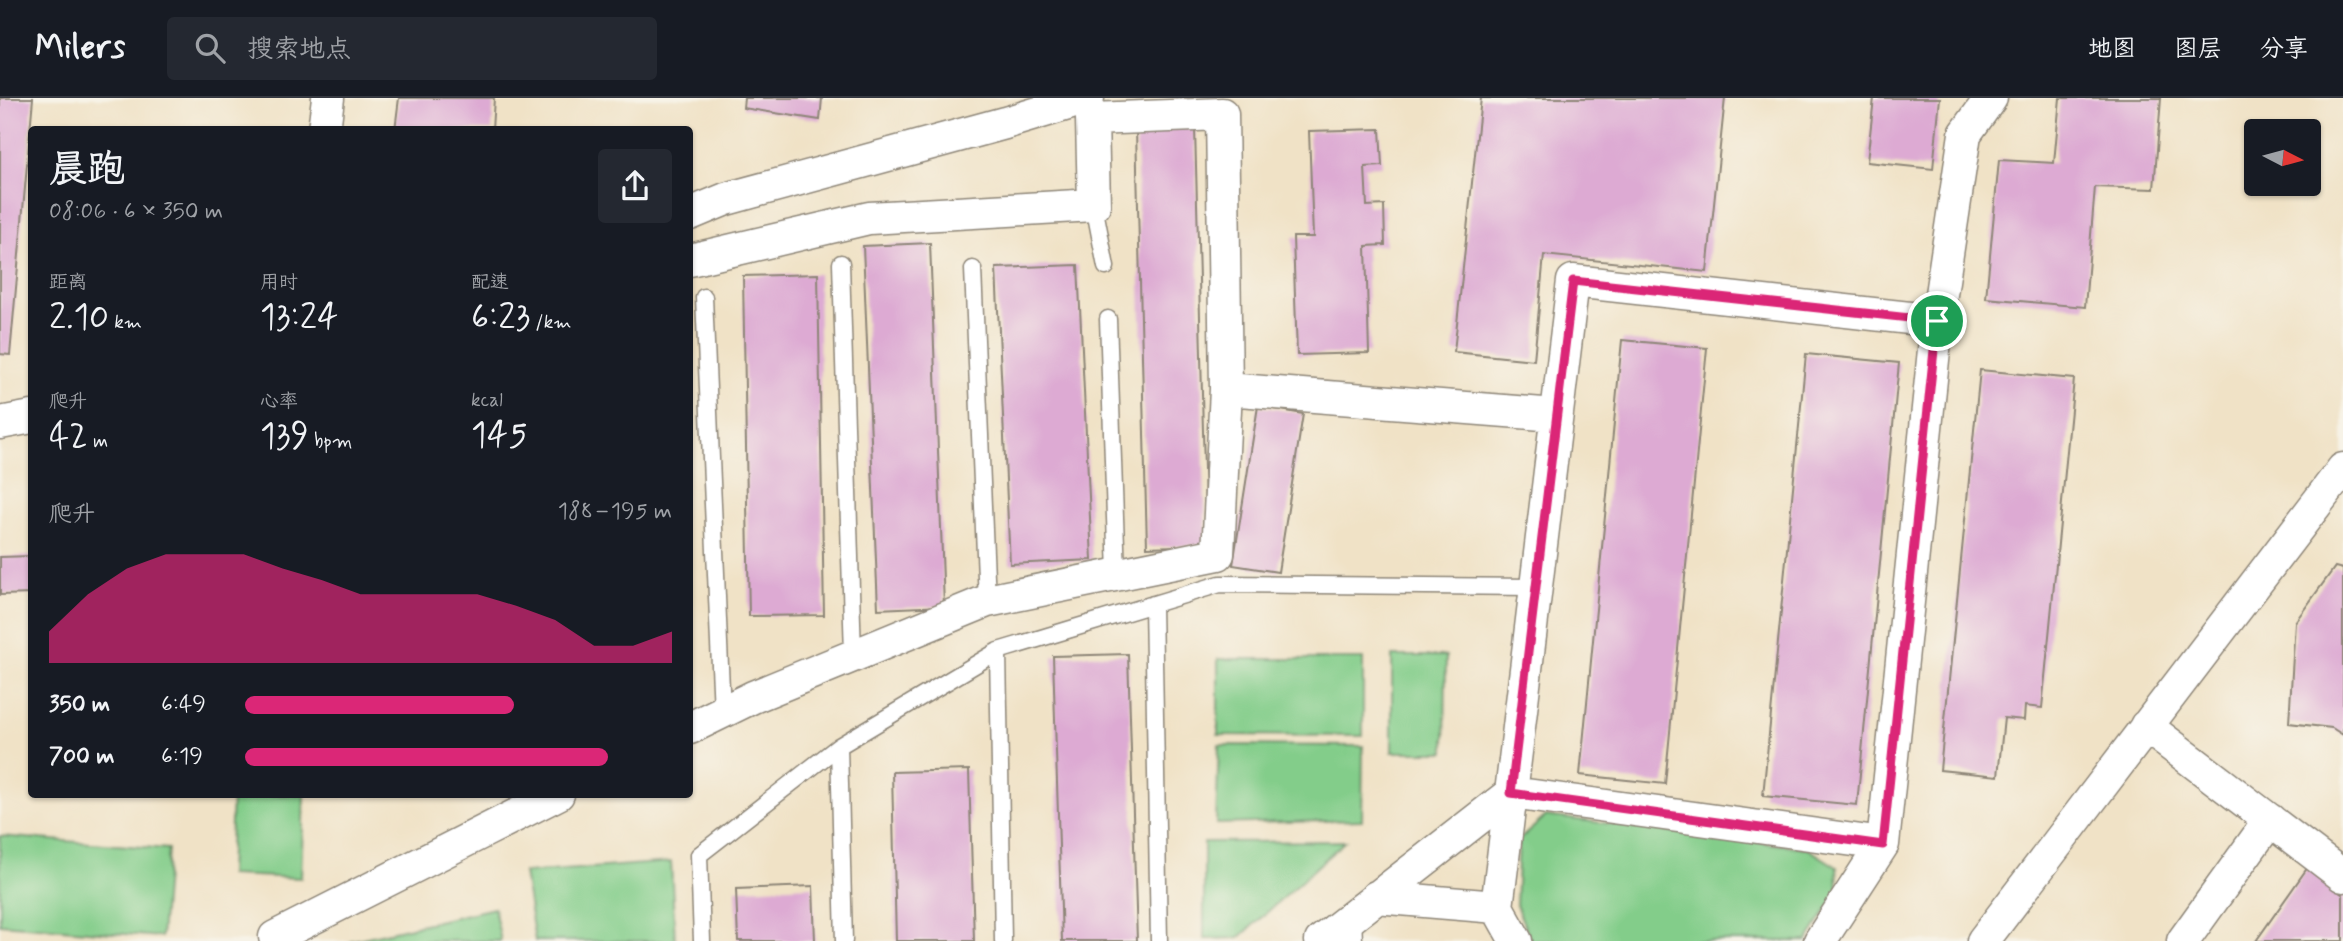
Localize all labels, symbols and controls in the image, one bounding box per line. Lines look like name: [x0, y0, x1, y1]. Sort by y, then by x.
search box: [167, 17, 657, 80]
text: Milers: [35, 26, 125, 70]
icon: search: [191, 29, 229, 67]
text: 搜索地点: [247, 33, 351, 67]
text: 地图: [2088, 34, 2136, 65]
text: 图层: [2174, 34, 2222, 65]
text: 分享: [2260, 34, 2308, 65]
north arrow: [2244, 119, 2320, 196]
map controls: [2244, 119, 2321, 196]
text: 晨跑: [49, 146, 125, 195]
button: share: [598, 149, 672, 223]
text: 08:06 · 6 × 350 m: [49, 197, 223, 227]
text: 距离: [49, 270, 87, 295]
text: 用时: [260, 270, 298, 295]
text: 配速: [471, 270, 509, 295]
pin: [1907, 291, 1967, 351]
text: 2.10: [49, 295, 109, 341]
text: 13:24: [260, 295, 338, 341]
text: 6:23: [471, 295, 530, 341]
icon: arrive: [1918, 302, 1956, 340]
text: km: [109, 310, 142, 335]
text: /km: [530, 310, 571, 335]
text: kcal: [471, 388, 503, 413]
text: 爬升: [49, 389, 87, 414]
text: 心率: [260, 389, 298, 414]
text: 145: [471, 413, 527, 459]
text: 42: [49, 414, 88, 460]
text: 139: [260, 414, 309, 460]
text: m: [88, 429, 108, 454]
text: bpm: [309, 429, 352, 454]
text: 188–195 m: [558, 497, 672, 527]
text: 爬升: [49, 500, 95, 530]
text: 350 m: [49, 690, 110, 720]
text: 6:49: [161, 690, 206, 720]
text: 700 m: [49, 742, 114, 772]
text: 6:19: [161, 742, 203, 772]

